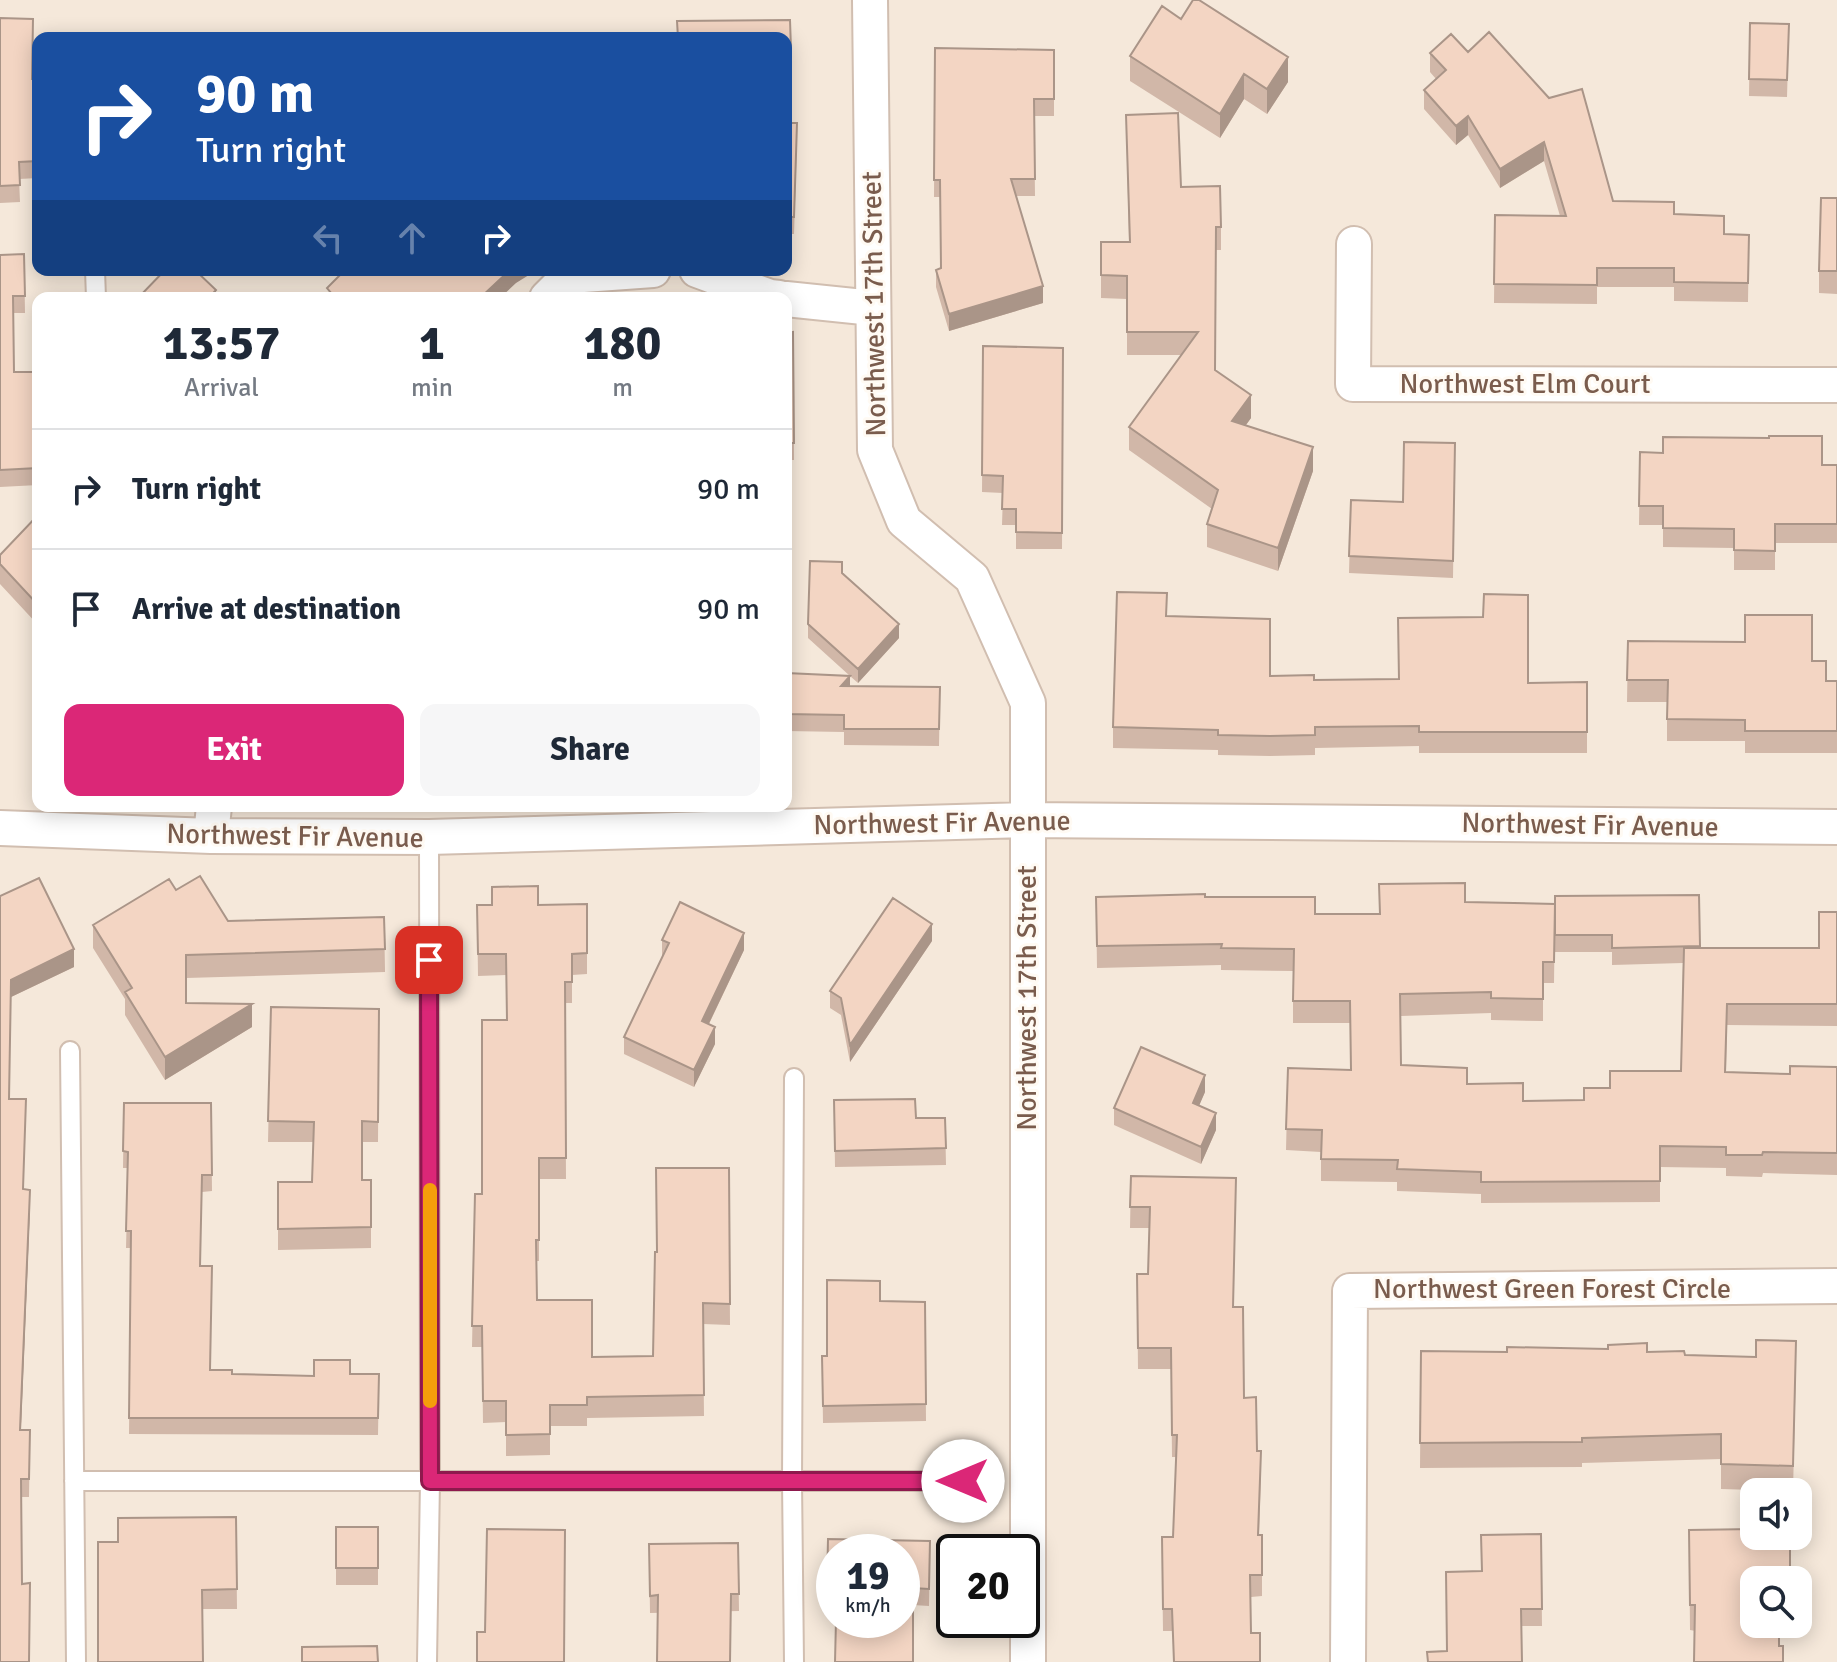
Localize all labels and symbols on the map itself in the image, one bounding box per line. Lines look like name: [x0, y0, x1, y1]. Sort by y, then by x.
street label: Northwest 17th Street: [855, 171, 893, 437]
street label: Northwest Elm Court: [1400, 367, 1651, 401]
street label: Northwest Fir Avenue: [813, 804, 1071, 842]
street label: Northwest Fir Avenue: [1461, 806, 1719, 844]
street label: Northwest Fir Avenue: [166, 817, 424, 855]
street label: Northwest 17th Street: [1010, 865, 1044, 1131]
pin: [395, 926, 463, 994]
street label: Northwest Green Forest Circle: [1373, 1272, 1731, 1306]
position arrow: [921, 1439, 1005, 1523]
speed limit sign: 20: [936, 1534, 1040, 1638]

